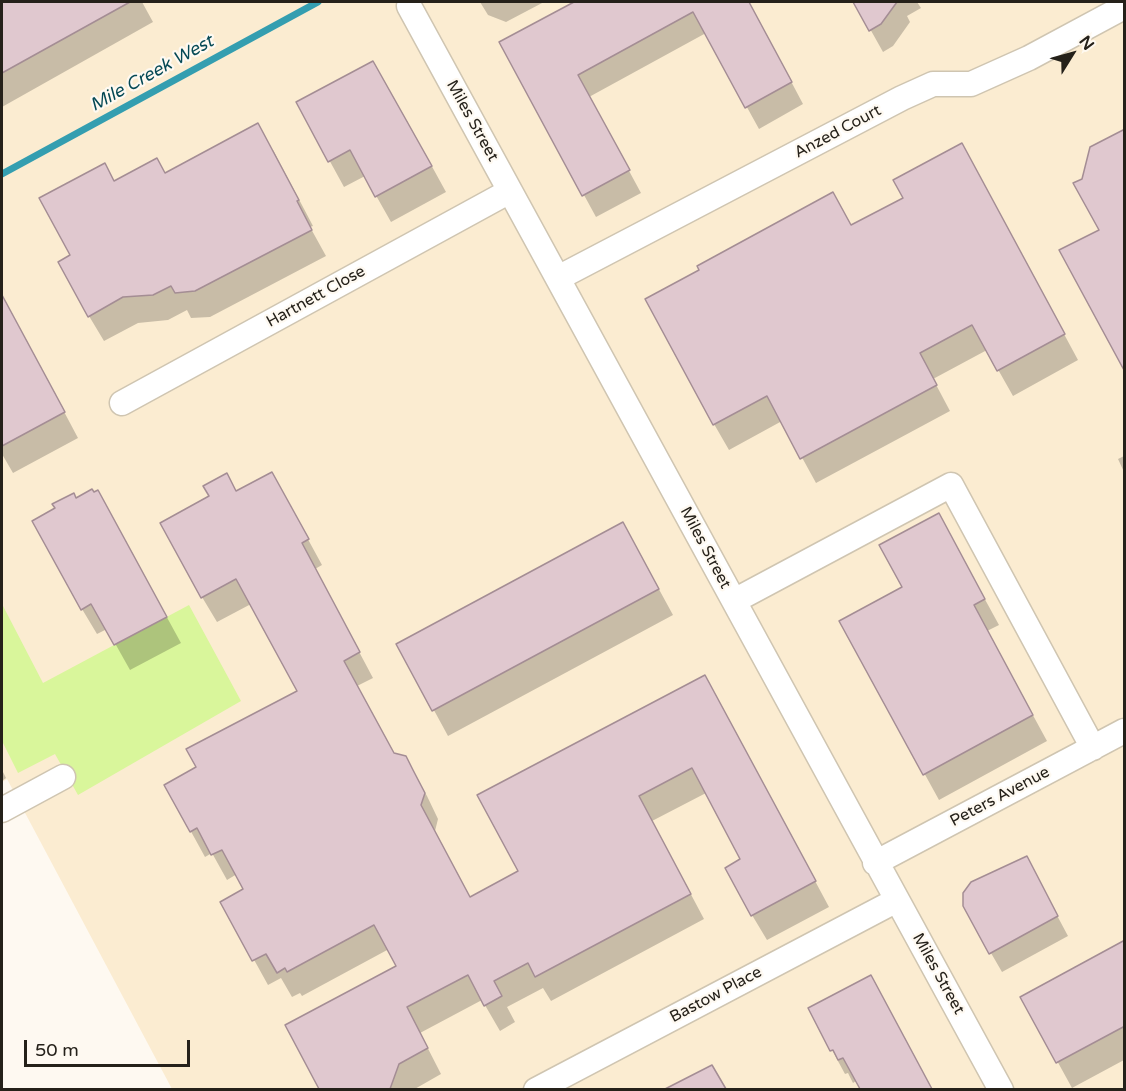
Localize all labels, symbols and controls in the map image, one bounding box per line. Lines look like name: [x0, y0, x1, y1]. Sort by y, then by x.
north arrow: [1042, 24, 1102, 84]
water label: Mile Creek West: [86, 31, 218, 117]
text: N: [1075, 32, 1098, 54]
street label: Miles Street: [442, 77, 502, 165]
street label: Anzed Court: [791, 101, 885, 163]
street label: Hartnett Close: [263, 262, 369, 332]
street label: Miles Street: [675, 504, 735, 592]
street label: Peters Avenue: [947, 763, 1053, 831]
street label: Miles Street: [908, 930, 968, 1018]
street label: Bastow Place: [667, 963, 765, 1027]
scale bar: [27, 1028, 194, 1066]
text: 50 m: [35, 1039, 79, 1061]

